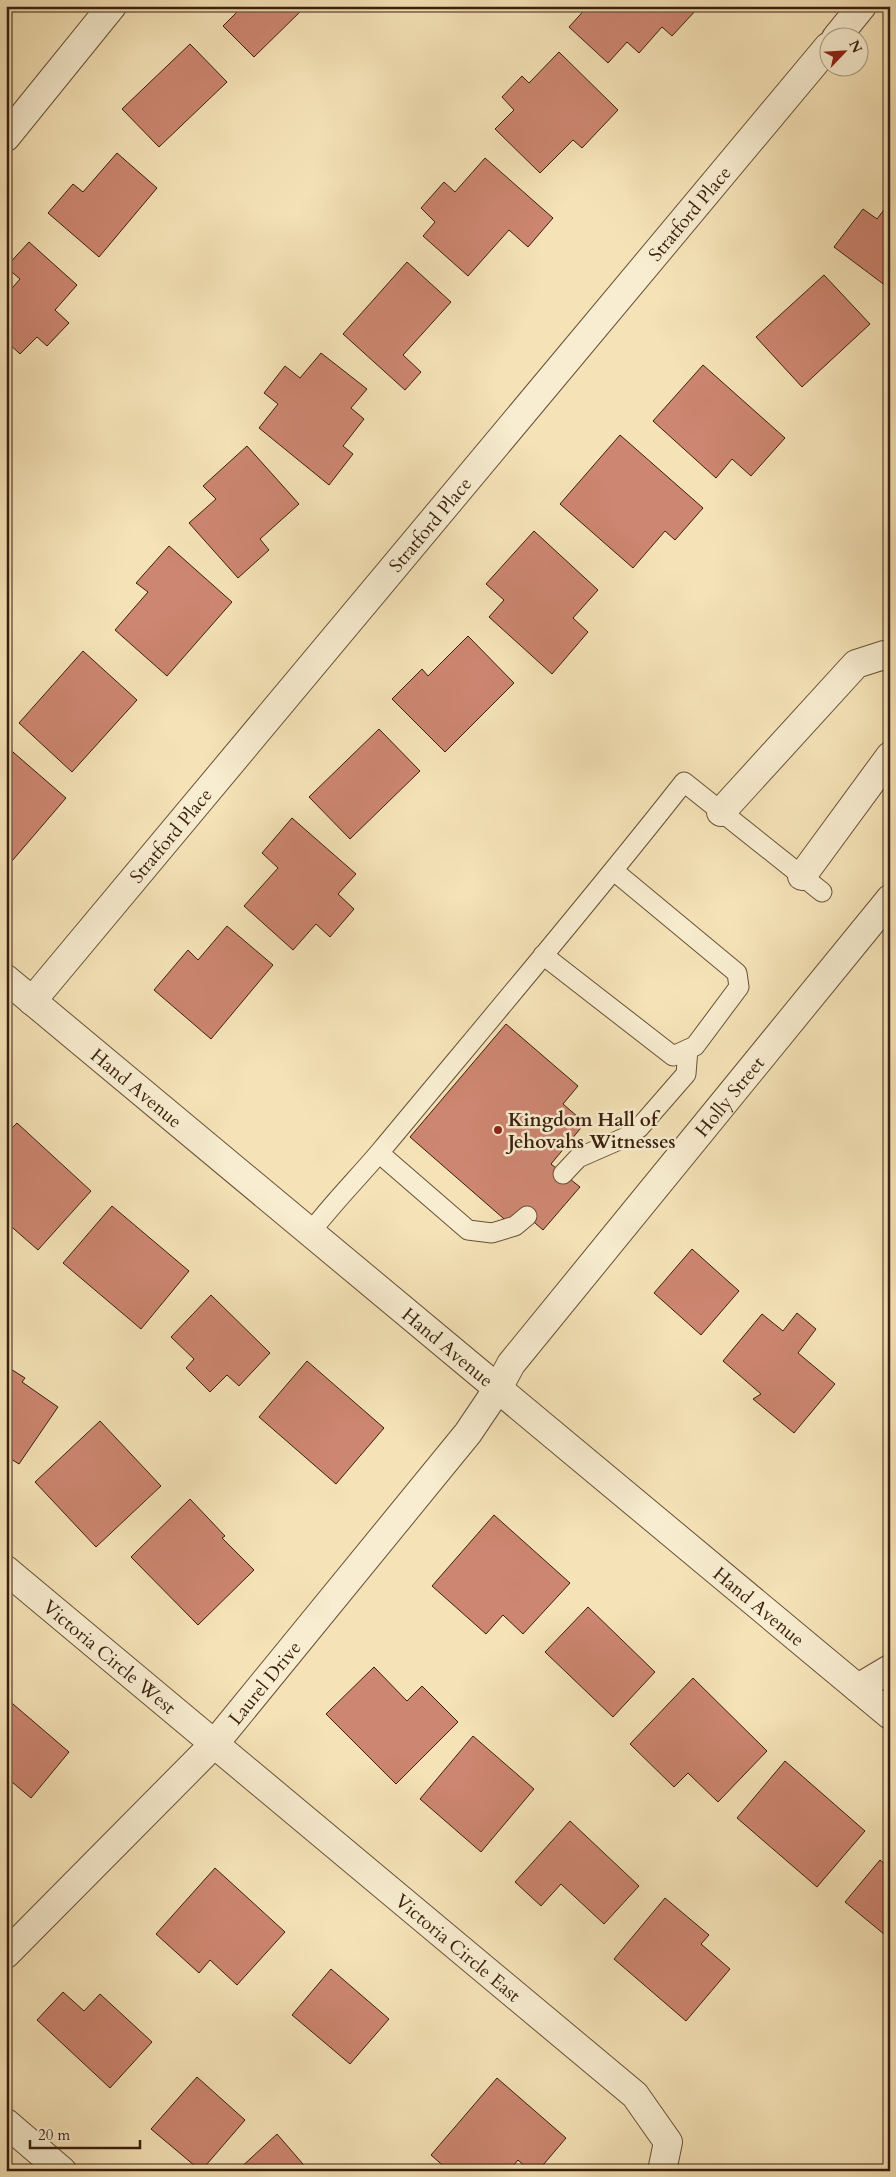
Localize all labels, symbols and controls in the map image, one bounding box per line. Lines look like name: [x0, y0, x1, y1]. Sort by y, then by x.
north arrow: [818, 28, 868, 78]
text: N: [844, 37, 867, 56]
street label: Stratford Place: [643, 161, 737, 267]
street label: Stratford Place: [383, 472, 478, 578]
street label: Stratford Place: [124, 783, 218, 889]
street label: Hand Avenue: [85, 1043, 187, 1134]
street label: Holly Street: [689, 1051, 771, 1143]
place label: Kingdom Hall of Jehovahs Witnesses: [505, 1107, 676, 1155]
marker: Kingdom Hall of Jehovahs Witnesses: [492, 1124, 504, 1136]
street label: Hand Avenue: [396, 1302, 499, 1393]
street label: Hand Avenue: [707, 1561, 810, 1653]
street label: Victoria Circle West: [37, 1594, 181, 1720]
street label: Laurel Drive: [223, 1636, 307, 1731]
street label: Victoria Circle East: [389, 1888, 526, 2008]
scale bar: [30, 2117, 140, 2149]
text: 20 m: [38, 2125, 70, 2145]

